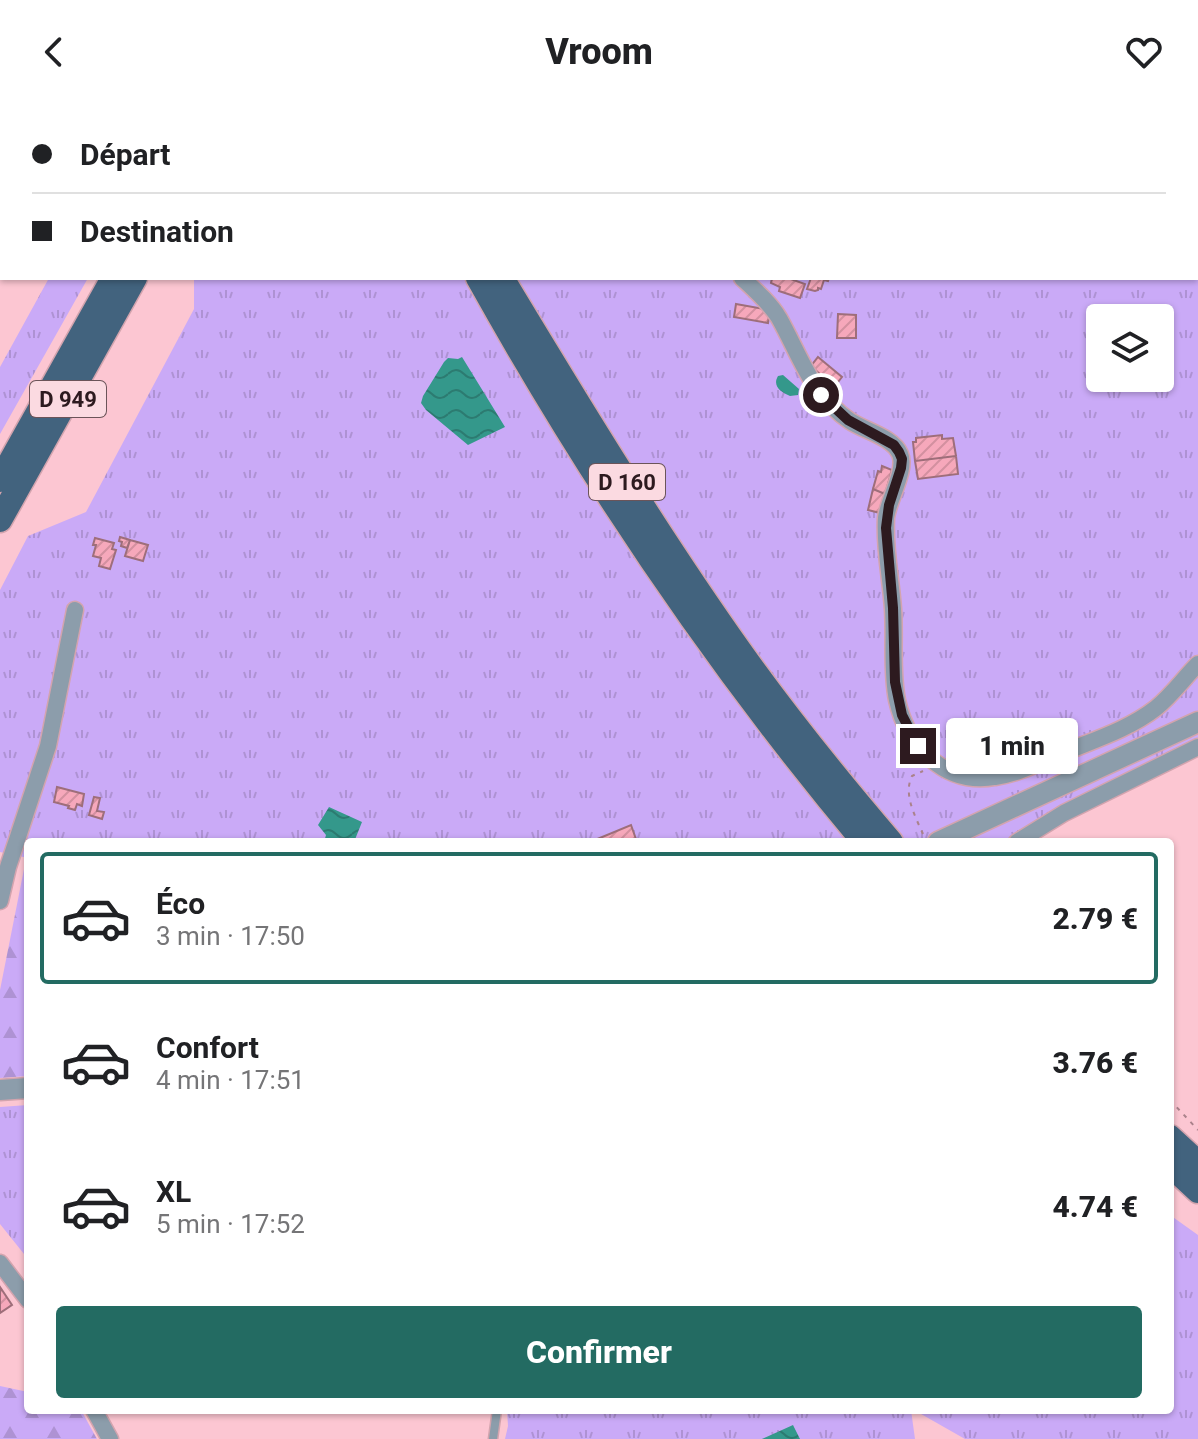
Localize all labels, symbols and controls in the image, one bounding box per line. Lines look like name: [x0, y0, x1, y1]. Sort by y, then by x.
icon: back: [32, 30, 76, 74]
icon: heart: [1122, 30, 1166, 74]
text: Vroom: [545, 31, 653, 73]
text: Départ: [80, 137, 171, 172]
text: Destination: [80, 214, 234, 249]
map controls: [1086, 304, 1174, 392]
button: layers: [1086, 304, 1174, 392]
route start: [803, 377, 839, 413]
road number: D 949: [30, 381, 106, 417]
road number: D 160: [589, 464, 665, 500]
callout: 1 min: [946, 718, 1078, 774]
route end: [900, 728, 936, 764]
text: 1 min: [979, 731, 1045, 761]
icon: car: [60, 882, 132, 954]
text: Éco: [156, 886, 205, 921]
text: 2.79 €: [1052, 901, 1138, 936]
text: 3 min · 17:50: [156, 921, 305, 951]
icon: car: [60, 1026, 132, 1098]
text: Confort: [156, 1030, 259, 1065]
text: 3.76 €: [1052, 1045, 1138, 1080]
text: 4 min · 17:51: [156, 1065, 305, 1095]
icon: car: [60, 1170, 132, 1242]
text: XL: [156, 1174, 191, 1209]
text: 4.74 €: [1052, 1189, 1138, 1224]
text: 5 min · 17:52: [156, 1209, 305, 1239]
button: Confirmer: [56, 1306, 1142, 1398]

